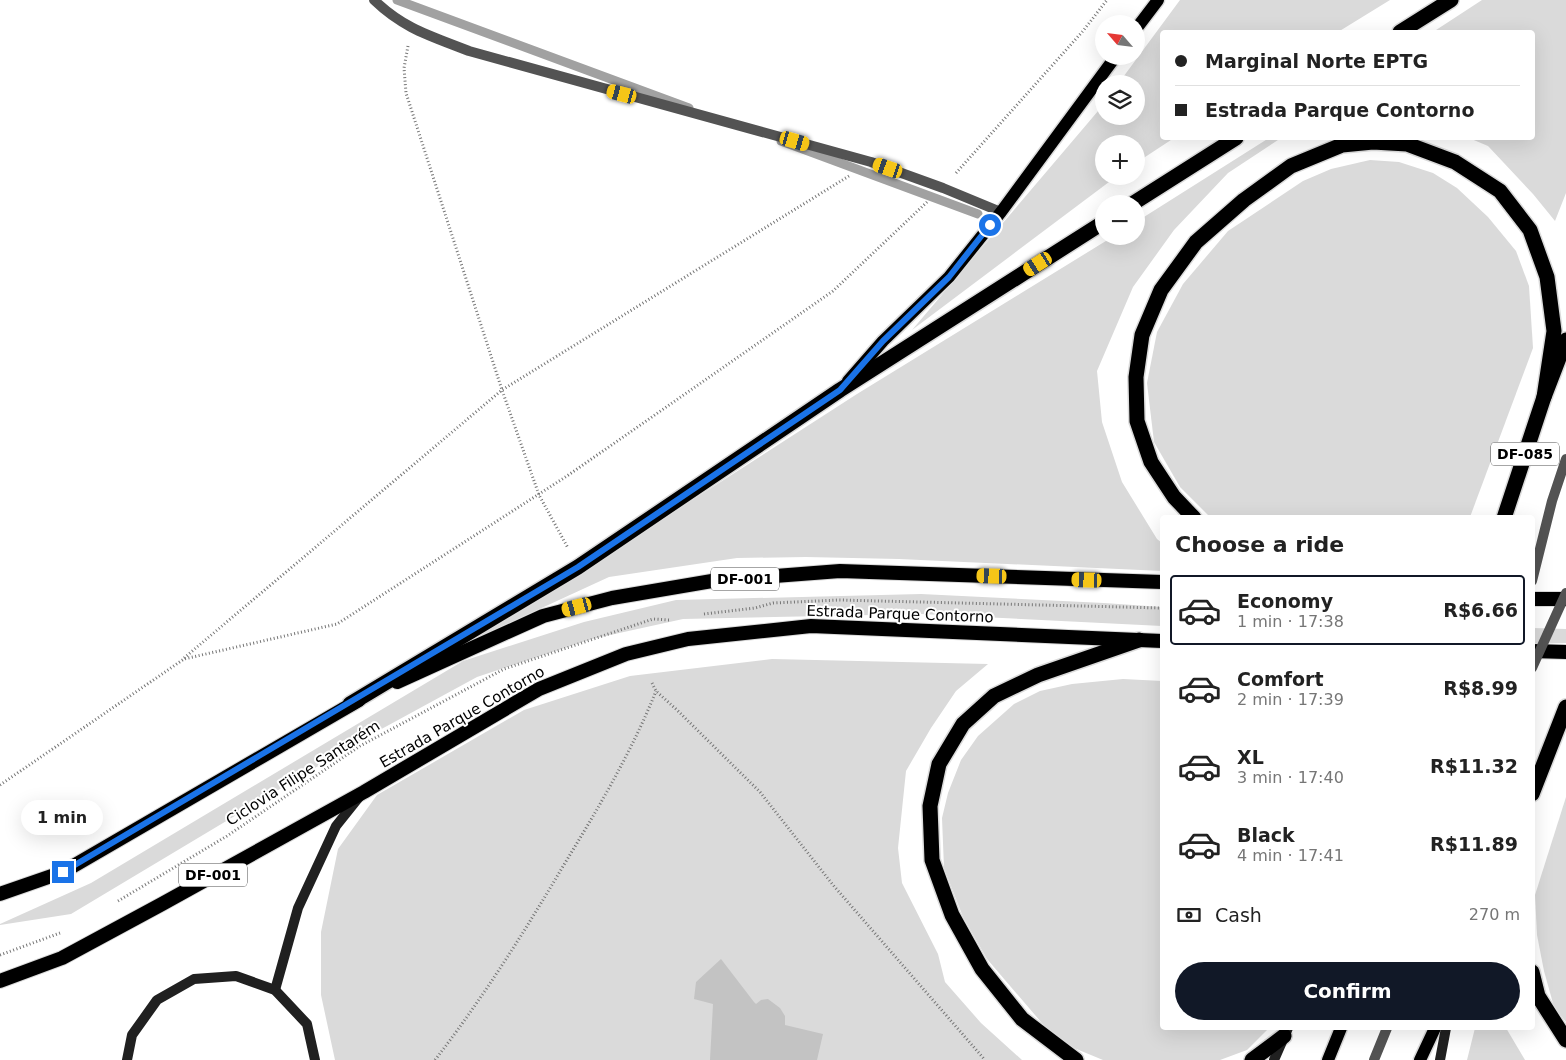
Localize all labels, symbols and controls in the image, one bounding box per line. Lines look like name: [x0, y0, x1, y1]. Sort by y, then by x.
north arrow: [1095, 15, 1145, 65]
map controls: [1095, 15, 1145, 245]
text: Marginal Norte EPTG: [1205, 50, 1428, 72]
button: layers: [1095, 75, 1145, 125]
car: [605, 83, 638, 105]
text: Estrada Parque Contorno: [1205, 99, 1474, 121]
car: [778, 130, 811, 152]
button: +: [1095, 135, 1145, 185]
car: [871, 156, 904, 180]
button: −: [1095, 195, 1145, 245]
route start: [979, 214, 1001, 236]
car: [1021, 250, 1054, 278]
road number: DF-085: [1491, 442, 1559, 466]
text: Choose a ride: [1175, 532, 1344, 557]
road number: DF-001: [711, 568, 779, 590]
car: [976, 568, 1007, 584]
car: [1071, 572, 1102, 588]
icon: car: [1177, 588, 1222, 633]
text: Economy: [1237, 590, 1333, 612]
car: [560, 596, 593, 618]
text: R$6.66: [1443, 599, 1518, 621]
street label: Estrada Parque Contorno: [806, 602, 994, 626]
text: 1 min · 17:38: [1237, 612, 1344, 631]
street label: Estrada Parque Contorno: [376, 662, 548, 772]
icon: car: [1177, 666, 1222, 711]
text: Comfort: [1237, 668, 1324, 690]
text: R$8.99: [1443, 677, 1518, 699]
text: 2 min · 17:39: [1237, 690, 1344, 709]
street label: Ciclovia Filipe Santarém: [223, 716, 383, 830]
icon: car: [1177, 744, 1222, 789]
text: XL: [1237, 746, 1264, 768]
text: R$11.32: [1430, 755, 1518, 777]
text: 3 min · 17:40: [1237, 768, 1344, 787]
callout: 1 min: [22, 800, 104, 834]
text: 1 min: [37, 808, 87, 827]
icon: car: [1177, 822, 1222, 867]
text: Black: [1237, 824, 1295, 846]
text: R$11.89: [1430, 833, 1518, 855]
text: 4 min · 17:41: [1237, 846, 1344, 865]
route end: [52, 861, 74, 883]
road number: DF-001: [179, 864, 247, 886]
icon: cash: [1175, 901, 1203, 929]
text: Cash: [1215, 904, 1262, 926]
text: 270 m: [1469, 905, 1520, 924]
button: Confirm: [1175, 962, 1520, 1020]

